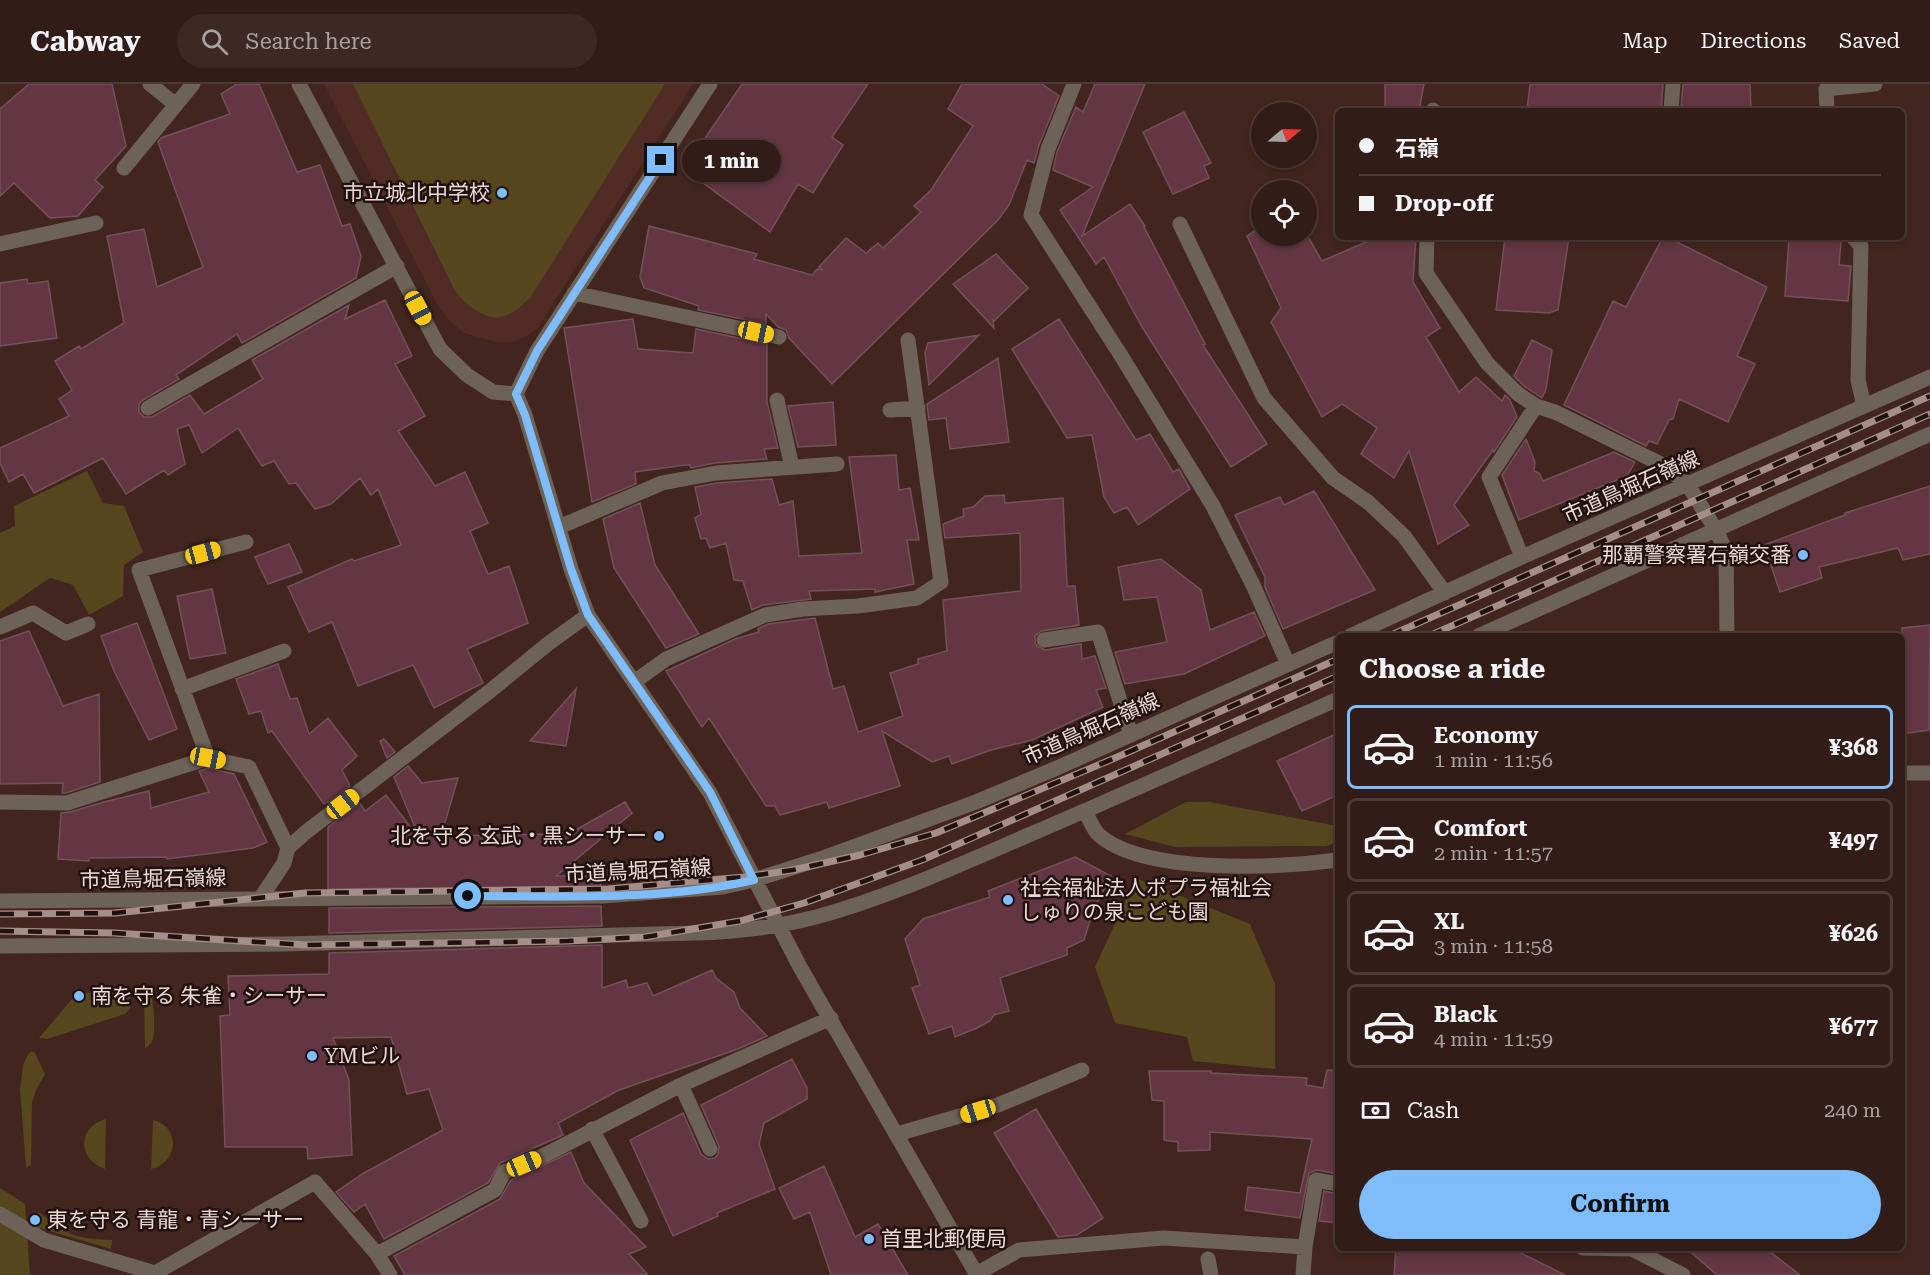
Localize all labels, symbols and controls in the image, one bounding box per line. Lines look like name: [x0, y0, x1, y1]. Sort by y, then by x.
search box: [177, 14, 597, 68]
text: Cabway: [30, 25, 141, 58]
icon: search: [198, 25, 231, 58]
text: Search here: [246, 29, 372, 54]
text: Map: [1623, 29, 1667, 53]
text: Directions: [1700, 29, 1806, 53]
text: Saved: [1839, 29, 1900, 53]
north arrow: [1251, 102, 1317, 168]
map controls: [1251, 102, 1317, 246]
text: 石嶺: [1395, 136, 1439, 161]
callout: 1 min: [682, 139, 781, 181]
route end: [647, 146, 674, 173]
text: 1 min: [704, 149, 759, 173]
button: locate: [1251, 180, 1317, 246]
place label: 市立城北中学校: [343, 181, 490, 205]
marker: 市立城北中学校: [495, 186, 509, 200]
text: Drop-off: [1395, 191, 1493, 216]
car: [402, 288, 434, 328]
car: [737, 319, 775, 345]
street label: 市道鳥堀石嶺線: [1559, 446, 1703, 528]
car: [183, 540, 223, 566]
place label: 那覇警察署石嶺交番: [1602, 543, 1791, 567]
marker: 那覇警察署石嶺交番: [1796, 548, 1810, 562]
text: Choose a ride: [1359, 653, 1545, 685]
street label: 市道鳥堀石嶺線: [1019, 688, 1163, 770]
icon: car: [1362, 720, 1416, 774]
text: Economy: [1434, 723, 1538, 748]
text: ¥368: [1829, 735, 1878, 760]
car: [189, 746, 227, 770]
text: 1 min · 11:56: [1434, 748, 1553, 772]
car: [323, 786, 363, 822]
icon: car: [1362, 813, 1416, 867]
text: Comfort: [1434, 816, 1527, 841]
place label: 北を守る 玄武・黒シーサー: [390, 824, 647, 848]
text: ¥497: [1829, 828, 1878, 853]
marker: 北を守る 玄武・黒シーサー: [652, 829, 666, 843]
text: 2 min · 11:57: [1434, 841, 1553, 865]
street label: 市道鳥堀石嶺線: [564, 855, 712, 887]
street label: 市道鳥堀石嶺線: [79, 866, 227, 892]
place label: 社会福祉法人ポプラ福祉会 しゅりの泉こども園: [1020, 876, 1272, 924]
route start: [454, 882, 481, 909]
marker: 社会福祉法人ポプラ福祉会 しゅりの泉こども園: [1001, 893, 1015, 907]
icon: car: [1362, 906, 1416, 960]
text: XL: [1434, 909, 1464, 934]
text: ¥626: [1829, 921, 1878, 946]
text: 3 min · 11:58: [1434, 934, 1553, 958]
place label: 南を守る 朱雀・シーサー: [91, 984, 327, 1008]
marker: 南を守る 朱雀・シーサー: [72, 989, 86, 1003]
icon: car: [1362, 999, 1416, 1053]
text: Black: [1434, 1002, 1498, 1027]
text: ¥677: [1829, 1014, 1878, 1039]
text: 4 min · 11:59: [1434, 1027, 1553, 1051]
place label: YMビル: [324, 1044, 400, 1068]
marker: YMビル: [305, 1049, 319, 1063]
icon: cash: [1359, 1094, 1392, 1127]
car: [958, 1097, 998, 1125]
text: Cash: [1407, 1098, 1459, 1123]
text: 240 m: [1824, 1098, 1881, 1122]
car: [504, 1149, 544, 1179]
button: Confirm: [1359, 1170, 1881, 1239]
place label: 東を守る 青龍・青シーサー: [47, 1208, 304, 1232]
marker: 東を守る 青龍・青シーサー: [28, 1213, 42, 1227]
place label: 首里北郵便局: [881, 1227, 1007, 1251]
marker: 首里北郵便局: [862, 1232, 876, 1246]

